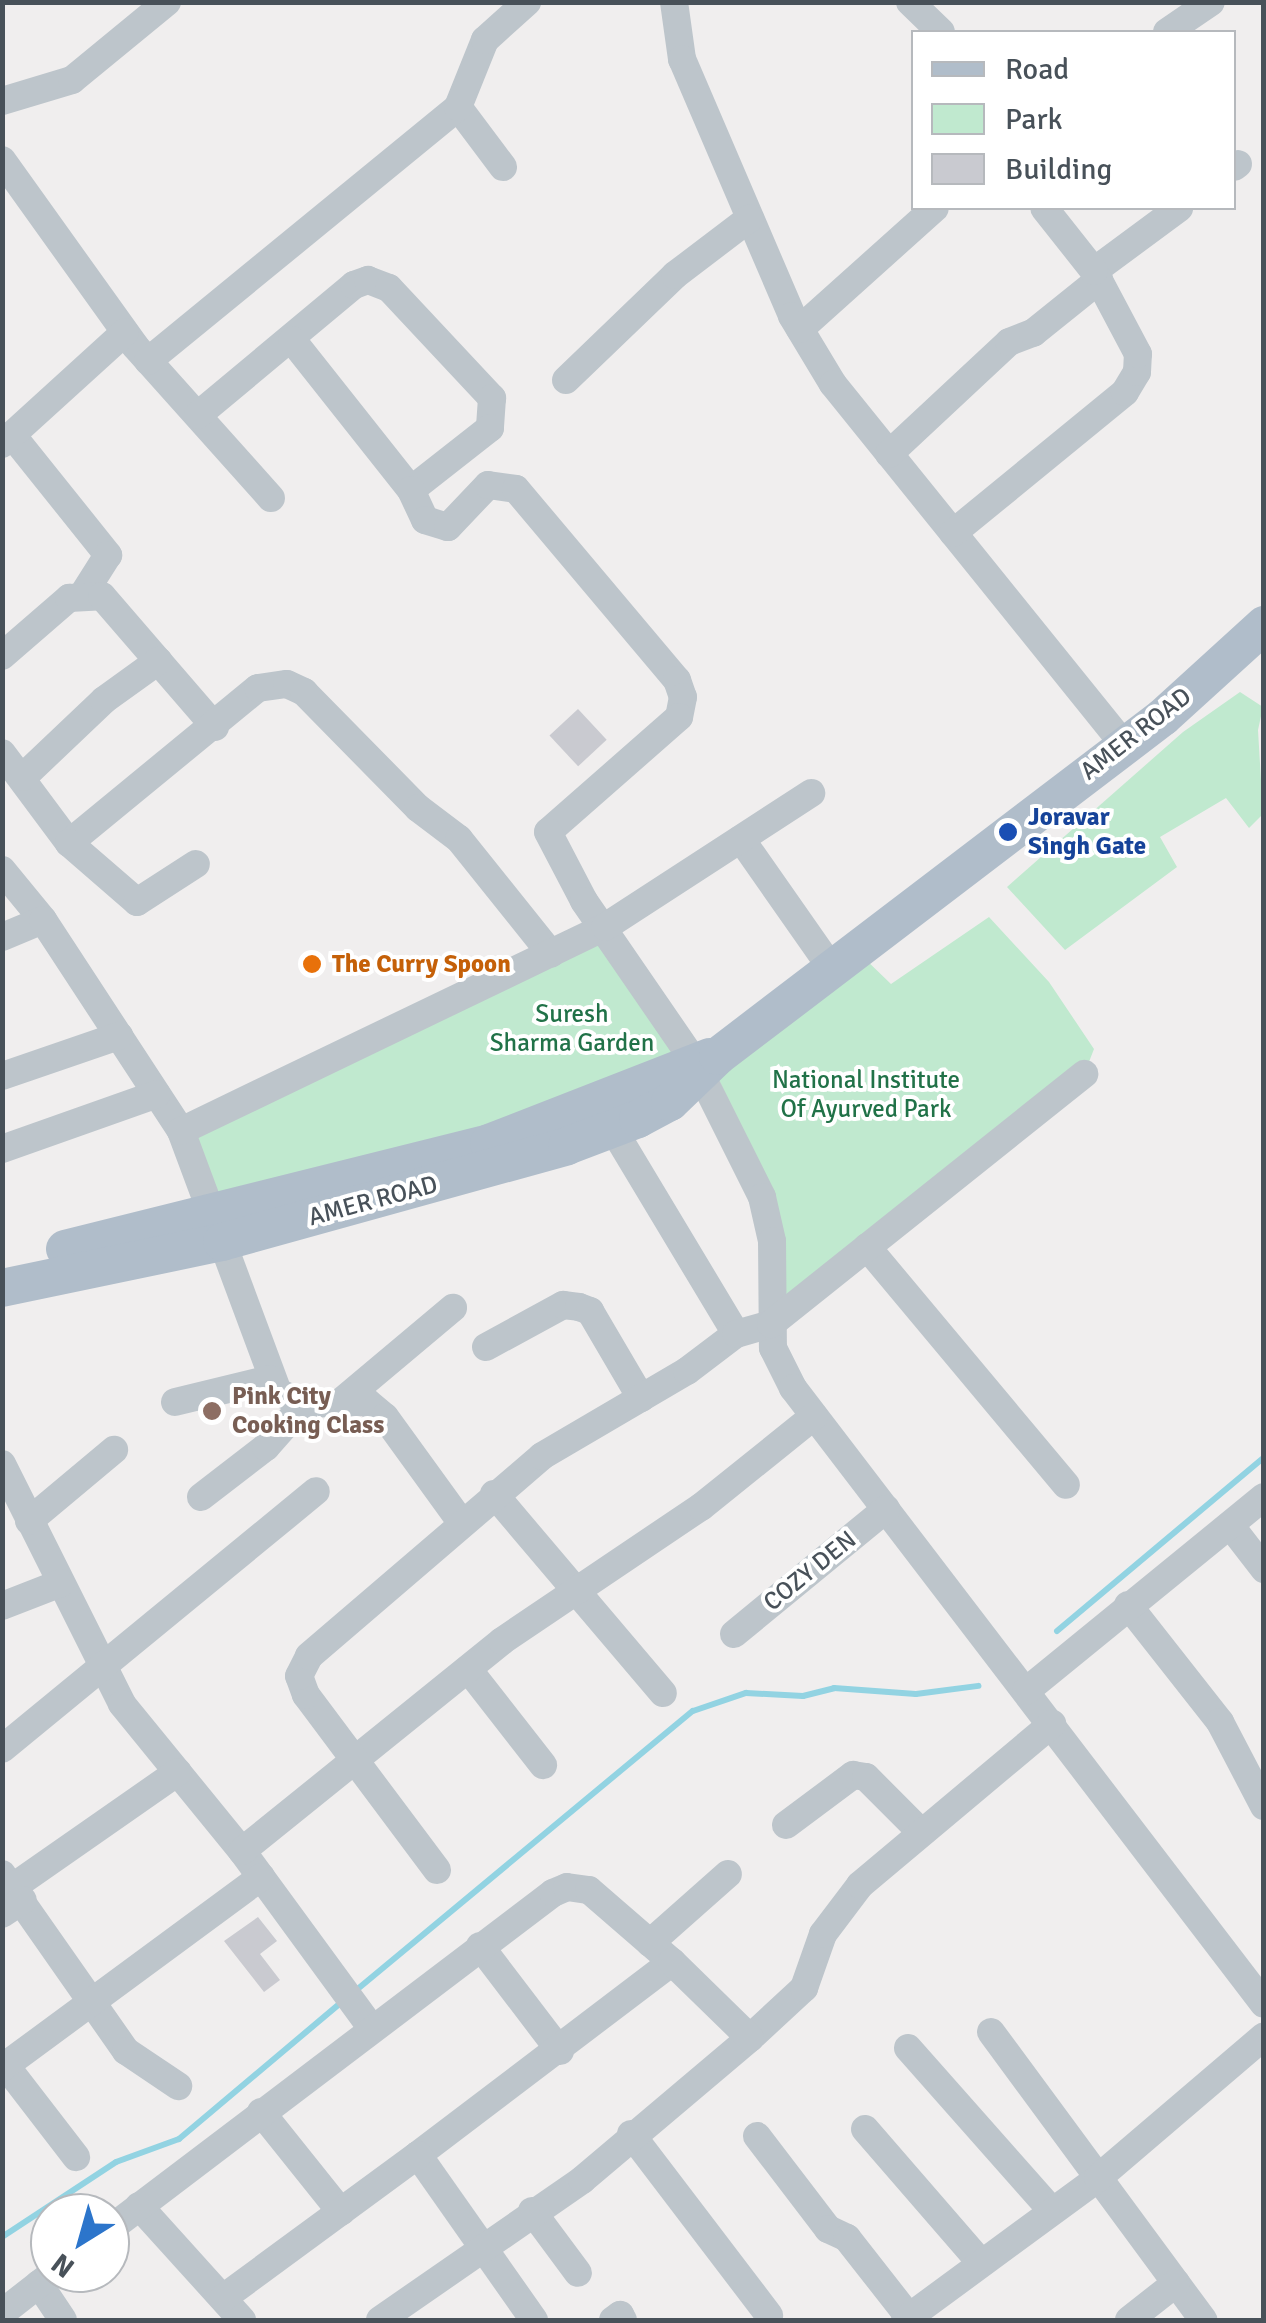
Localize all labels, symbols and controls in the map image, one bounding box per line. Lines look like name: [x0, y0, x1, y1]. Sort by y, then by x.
legend: [911, 30, 1236, 210]
text: Road: [1005, 51, 1069, 88]
text: Park: [1005, 101, 1063, 138]
text: Building: [1005, 151, 1112, 188]
street label: AMER ROAD: [1075, 681, 1197, 787]
place label: Joravar Singh Gate: [1028, 803, 1146, 862]
marker: Joravar Singh Gate: [997, 821, 1019, 843]
place label: The Curry Spoon: [332, 949, 511, 979]
marker: The Curry Spoon: [301, 953, 323, 975]
park label: Suresh Sharma Garden: [490, 1000, 654, 1059]
park label: National Institute Of Ayurved Park: [772, 1066, 960, 1125]
street label: AMER ROAD: [305, 1169, 441, 1233]
place label: Pink City Cooking Class: [232, 1382, 384, 1441]
marker: Pink City Cooking Class: [201, 1400, 223, 1422]
street label: COZY DEN: [758, 1525, 862, 1617]
north arrow: [30, 2193, 130, 2293]
text: N: [45, 2246, 81, 2285]

